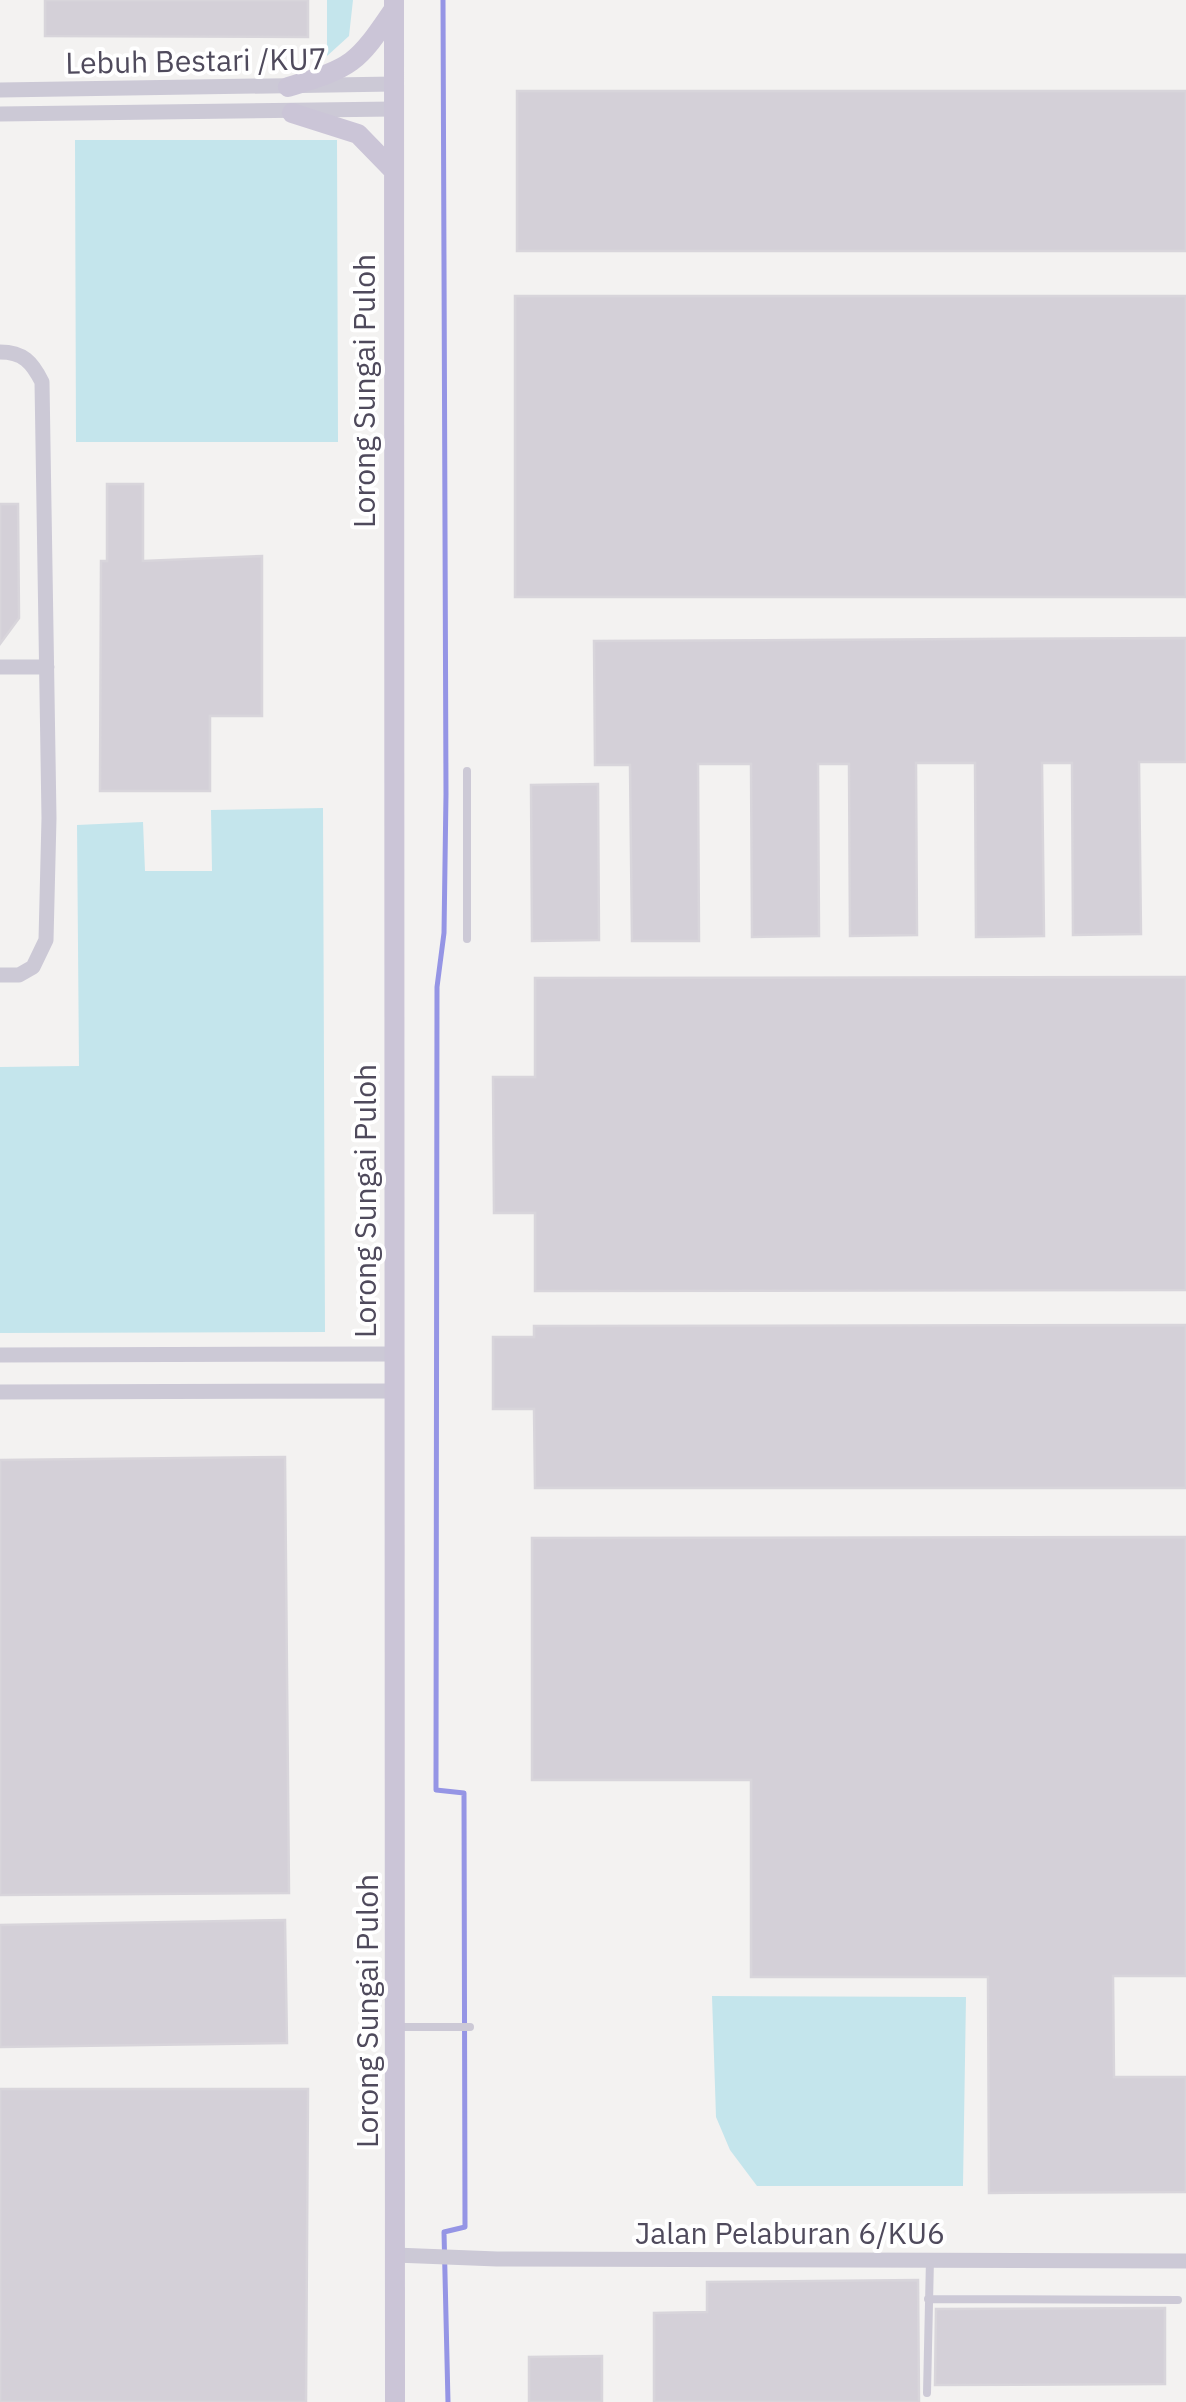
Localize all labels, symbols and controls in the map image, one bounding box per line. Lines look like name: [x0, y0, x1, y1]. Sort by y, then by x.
street label: Lebuh Bestari /KU7: [65, 38, 327, 82]
street label: Lorong Sungai Puloh: [344, 254, 383, 528]
street label: Lorong Sungai Puloh: [345, 1064, 384, 1338]
street label: Lorong Sungai Puloh: [347, 1874, 386, 2148]
street label: Jalan Pelaburan 6/KU6: [635, 2213, 945, 2252]

